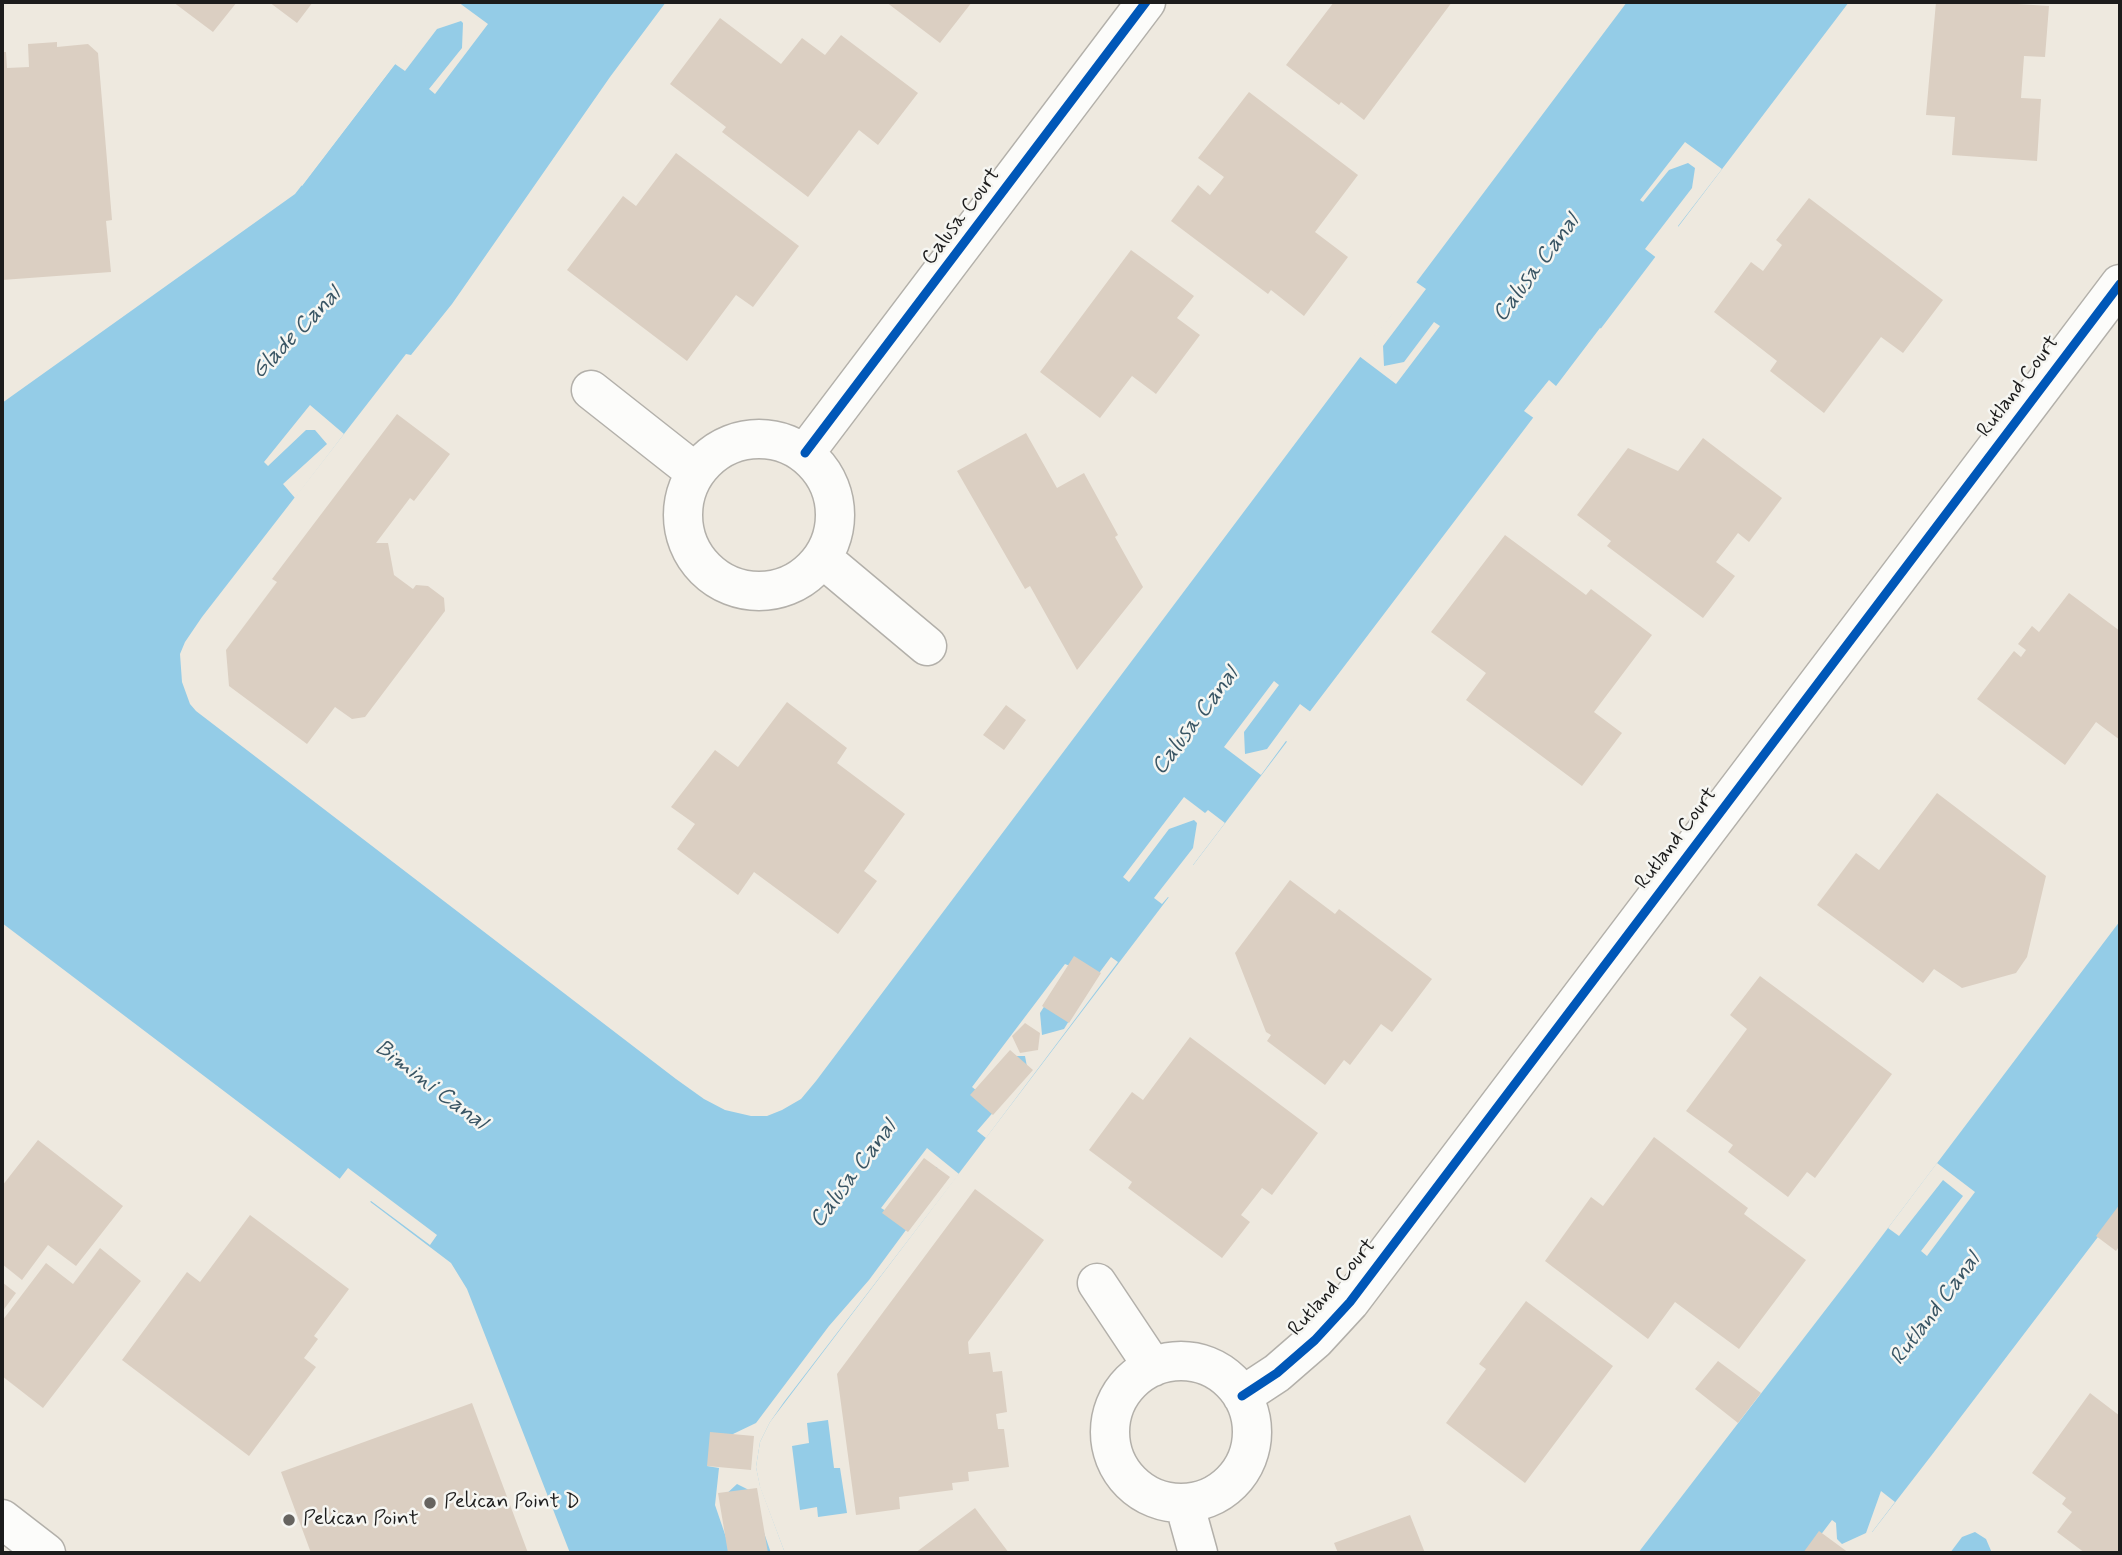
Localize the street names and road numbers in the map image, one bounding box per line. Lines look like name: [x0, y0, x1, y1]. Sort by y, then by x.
street label: Calusa Court: [917, 163, 1007, 271]
street label: Rutland Court: [1973, 331, 2065, 443]
street label: Rutland Court: [1631, 783, 1723, 895]
street label: Rutland Court: [1284, 1234, 1382, 1342]

